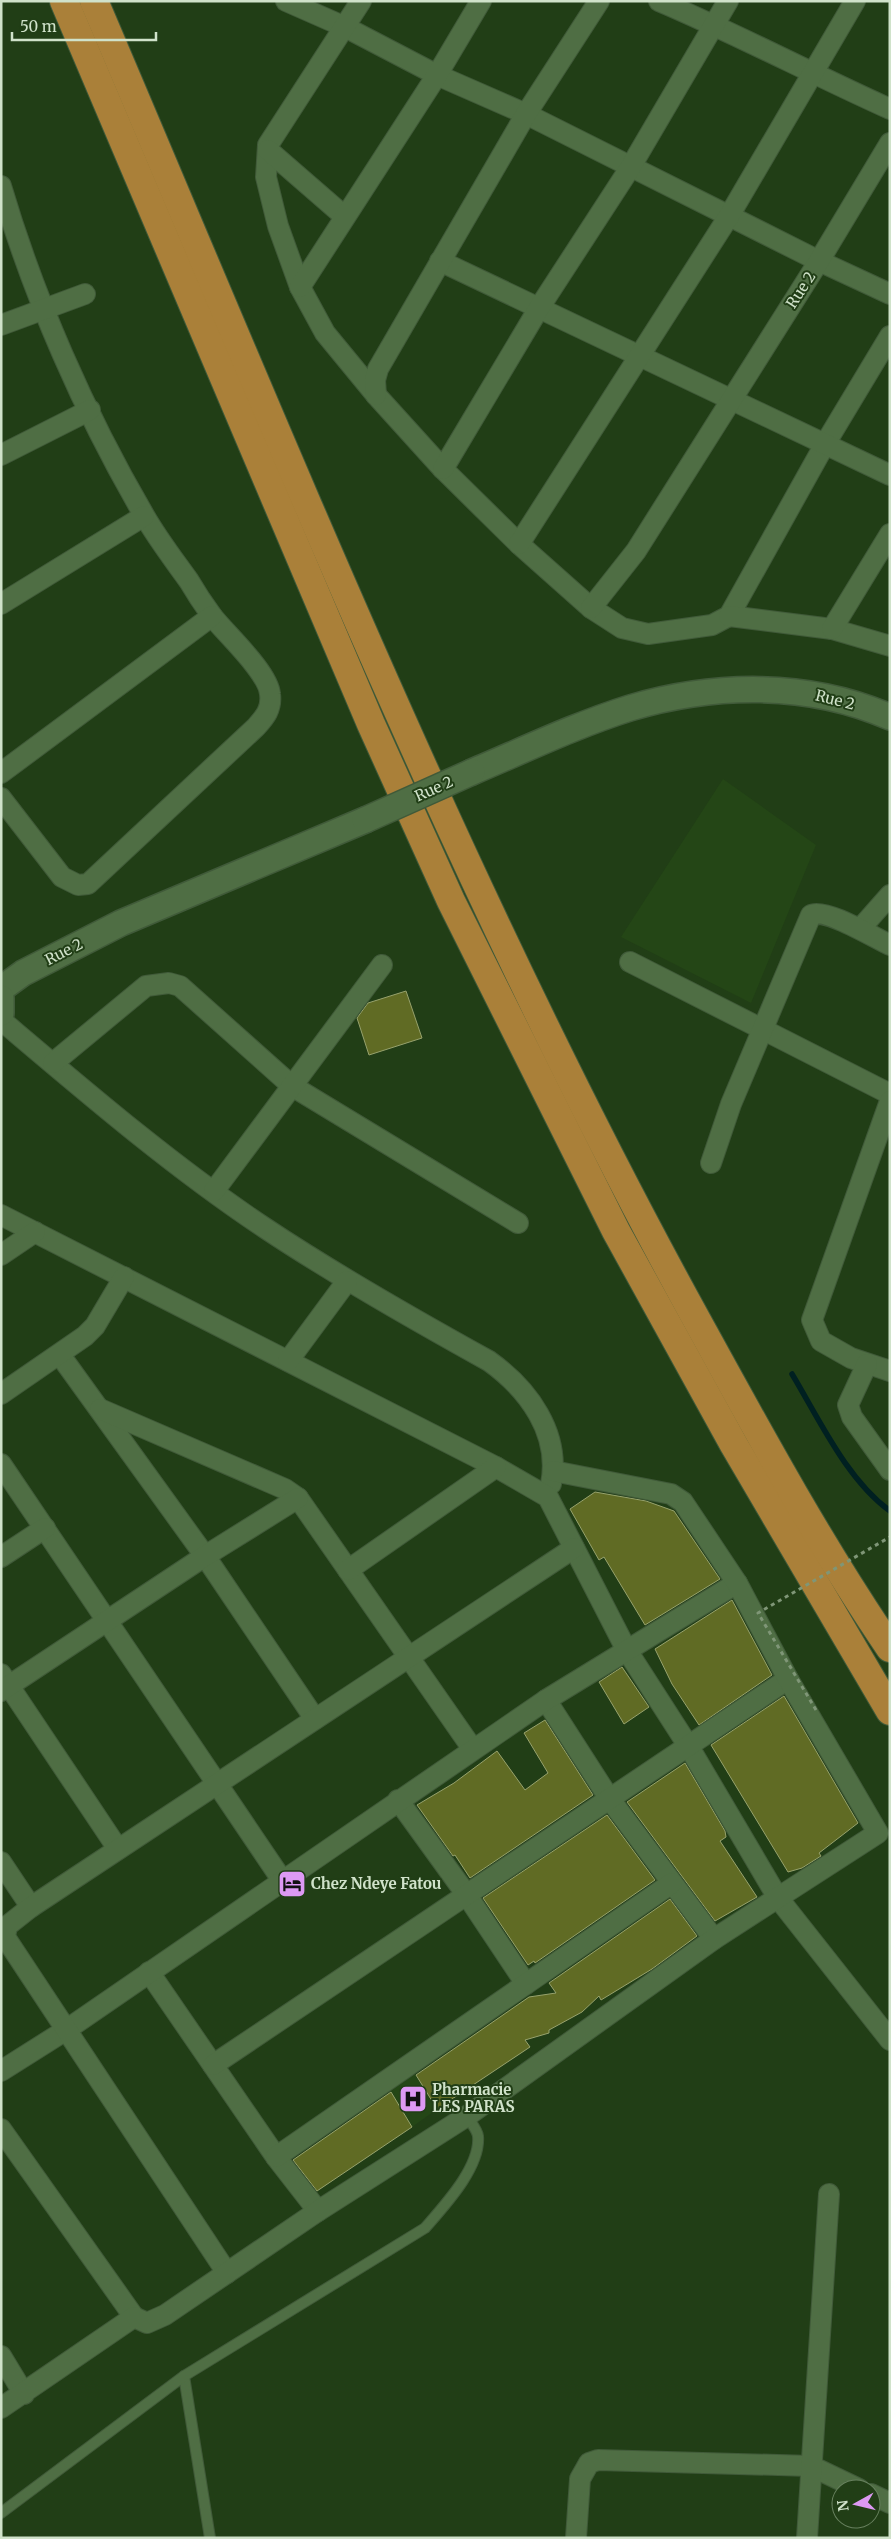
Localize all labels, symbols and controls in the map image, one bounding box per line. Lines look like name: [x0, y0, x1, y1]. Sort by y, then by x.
scale bar: [12, 10, 156, 42]
text: 50 m: [20, 17, 57, 36]
street label: Rue 2: [782, 268, 819, 312]
street label: Rue 2: [813, 685, 857, 714]
street label: Rue 2: [412, 772, 456, 805]
street label: Rue 2: [42, 934, 86, 969]
hotel icon: Chez Ndeye Fatou: [277, 1869, 307, 1899]
place label: Chez Ndeye Fatou: [311, 1874, 442, 1893]
place label: Pharmacie LES PARAS: [432, 2080, 514, 2116]
hospital icon: Pharmacie LES PARAS: [398, 2084, 428, 2114]
north arrow: [831, 2479, 881, 2529]
text: N: [833, 2499, 853, 2513]

